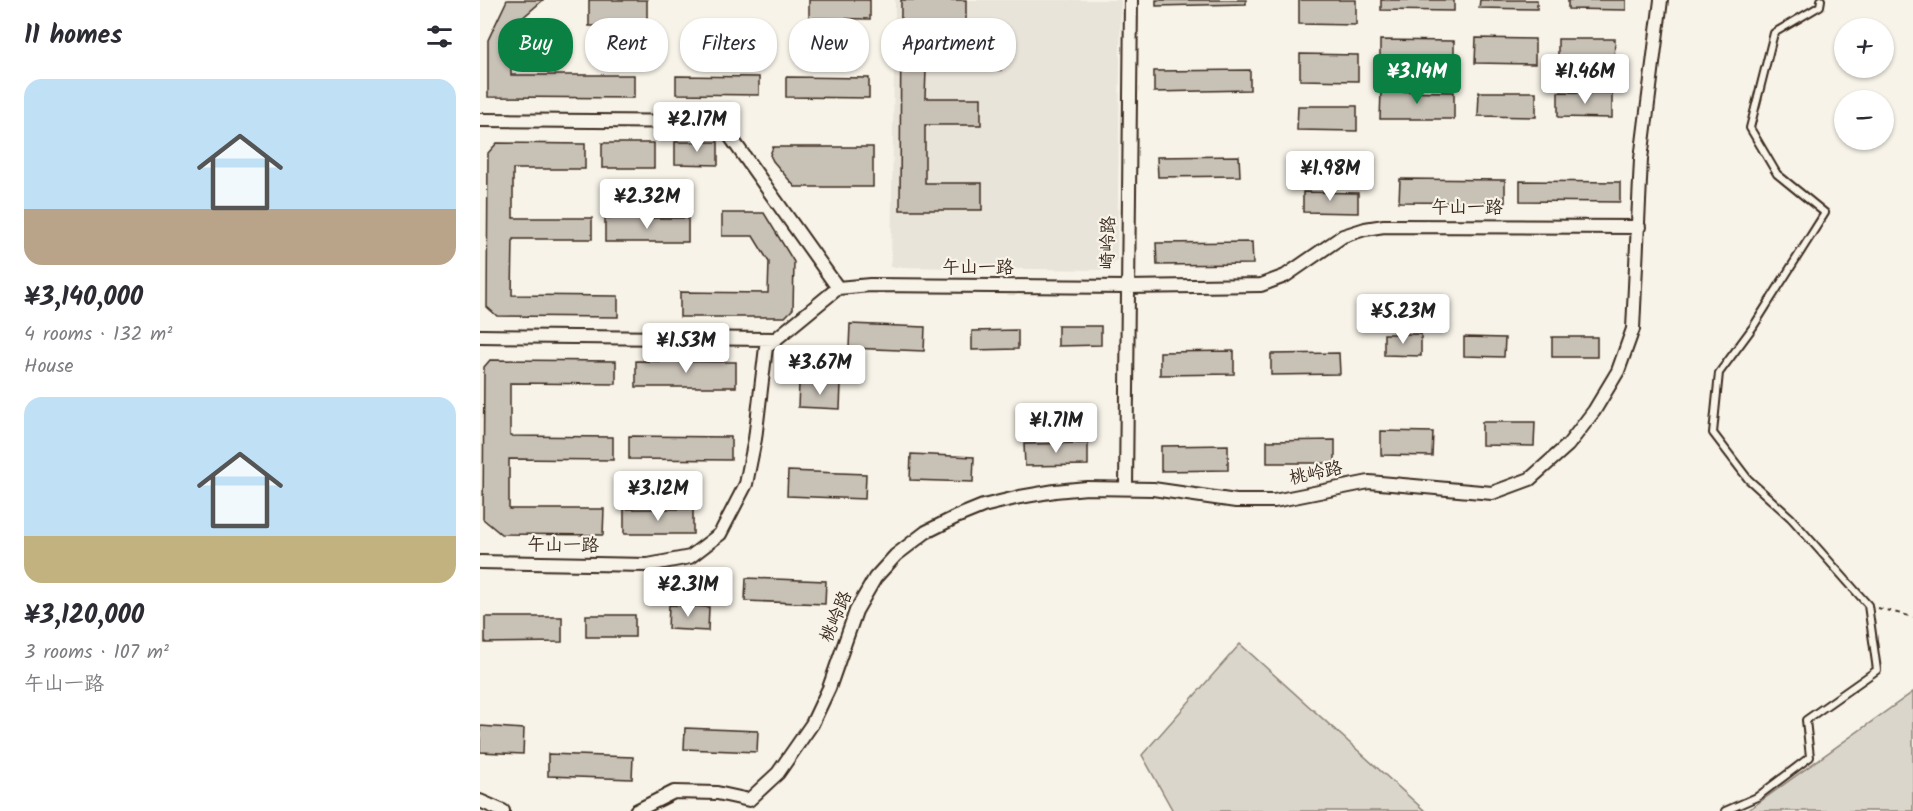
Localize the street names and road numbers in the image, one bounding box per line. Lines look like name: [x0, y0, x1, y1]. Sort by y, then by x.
street label: 午山一路: [1431, 194, 1503, 223]
street label: 崎岭路: [1094, 216, 1124, 270]
street label: 午山一路: [942, 254, 1014, 283]
street label: 桃岭路: [1287, 454, 1345, 494]
street label: 午山一路: [527, 531, 599, 561]
street label: 桃岭路: [813, 586, 861, 648]

